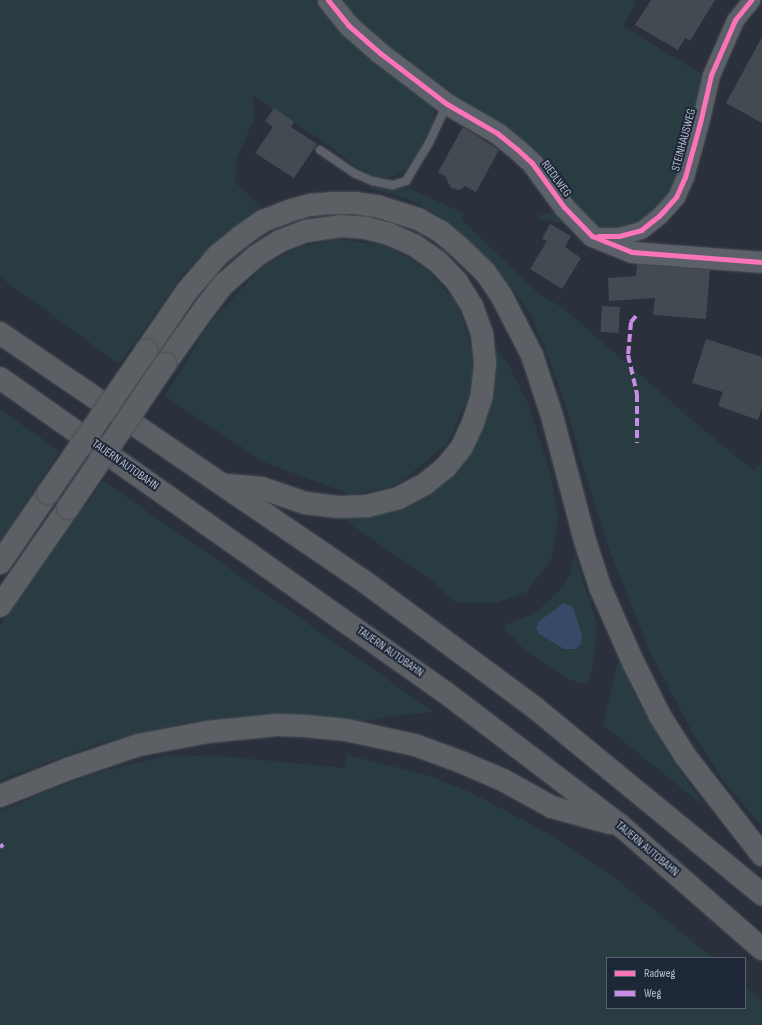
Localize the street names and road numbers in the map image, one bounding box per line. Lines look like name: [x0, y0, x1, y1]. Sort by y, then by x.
street label: STEINHAUSWEG: [669, 107, 699, 173]
street label: RIEDLWEG: [538, 158, 574, 200]
street label: TAUERN AUTOBAHN: [89, 437, 161, 493]
street label: TAUERN AUTOBAHN: [354, 624, 426, 680]
street label: TAUERN AUTOBAHN: [612, 818, 682, 880]

